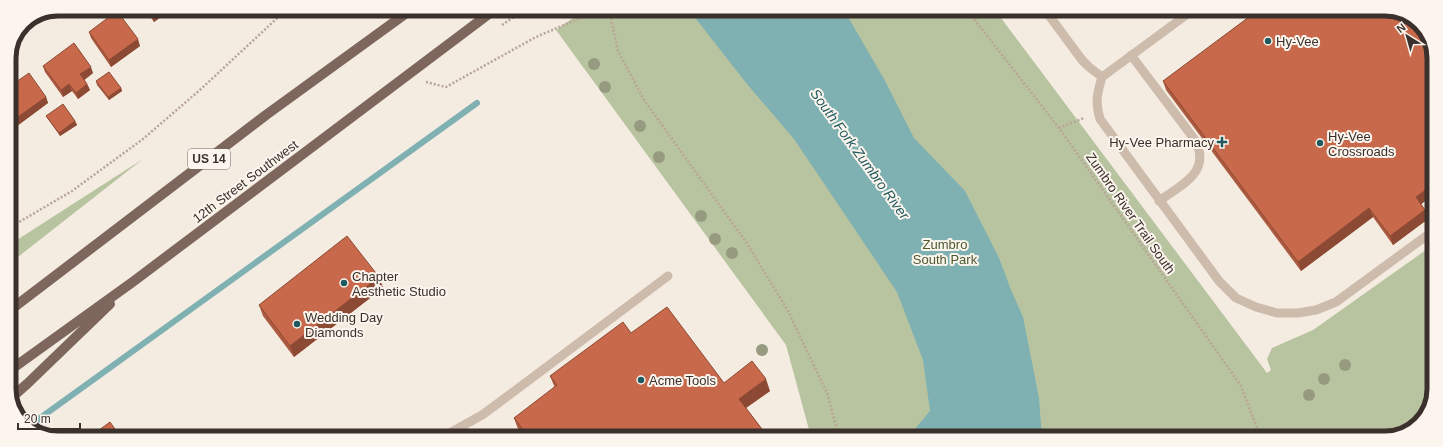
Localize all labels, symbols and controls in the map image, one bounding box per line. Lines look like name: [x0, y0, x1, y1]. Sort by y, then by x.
north arrow: [1387, 16, 1427, 56]
text: N: [1394, 21, 1408, 35]
place label: Hy-Vee: [1276, 34, 1319, 49]
marker: Hy-Vee: [1263, 36, 1273, 46]
water label: South Fork Zumbro River: [807, 86, 913, 223]
place label: Hy-Vee Crossroads: [1328, 129, 1395, 159]
place label: Hy-Vee Pharmacy: [1109, 135, 1214, 150]
street label: 12th Street Southwest: [190, 137, 301, 226]
marker: Hy-Vee Pharmacy: [1217, 137, 1227, 147]
marker: Hy-Vee Crossroads: [1315, 138, 1325, 148]
road number: US 14: [188, 149, 230, 169]
street label: Zumbro River Trail South: [1083, 150, 1178, 277]
park label: Zumbro South Park: [913, 237, 978, 267]
place label: Chapter Aesthetic Studio: [352, 269, 446, 299]
marker: Chapter Aesthetic Studio: [339, 278, 349, 288]
place label: Wedding Day Diamonds: [305, 310, 383, 340]
marker: Wedding Day Diamonds: [292, 319, 302, 329]
place label: Acme Tools: [649, 373, 716, 388]
marker: Acme Tools: [636, 375, 646, 385]
scale bar: [18, 405, 80, 431]
text: 20 m: [24, 412, 51, 426]

